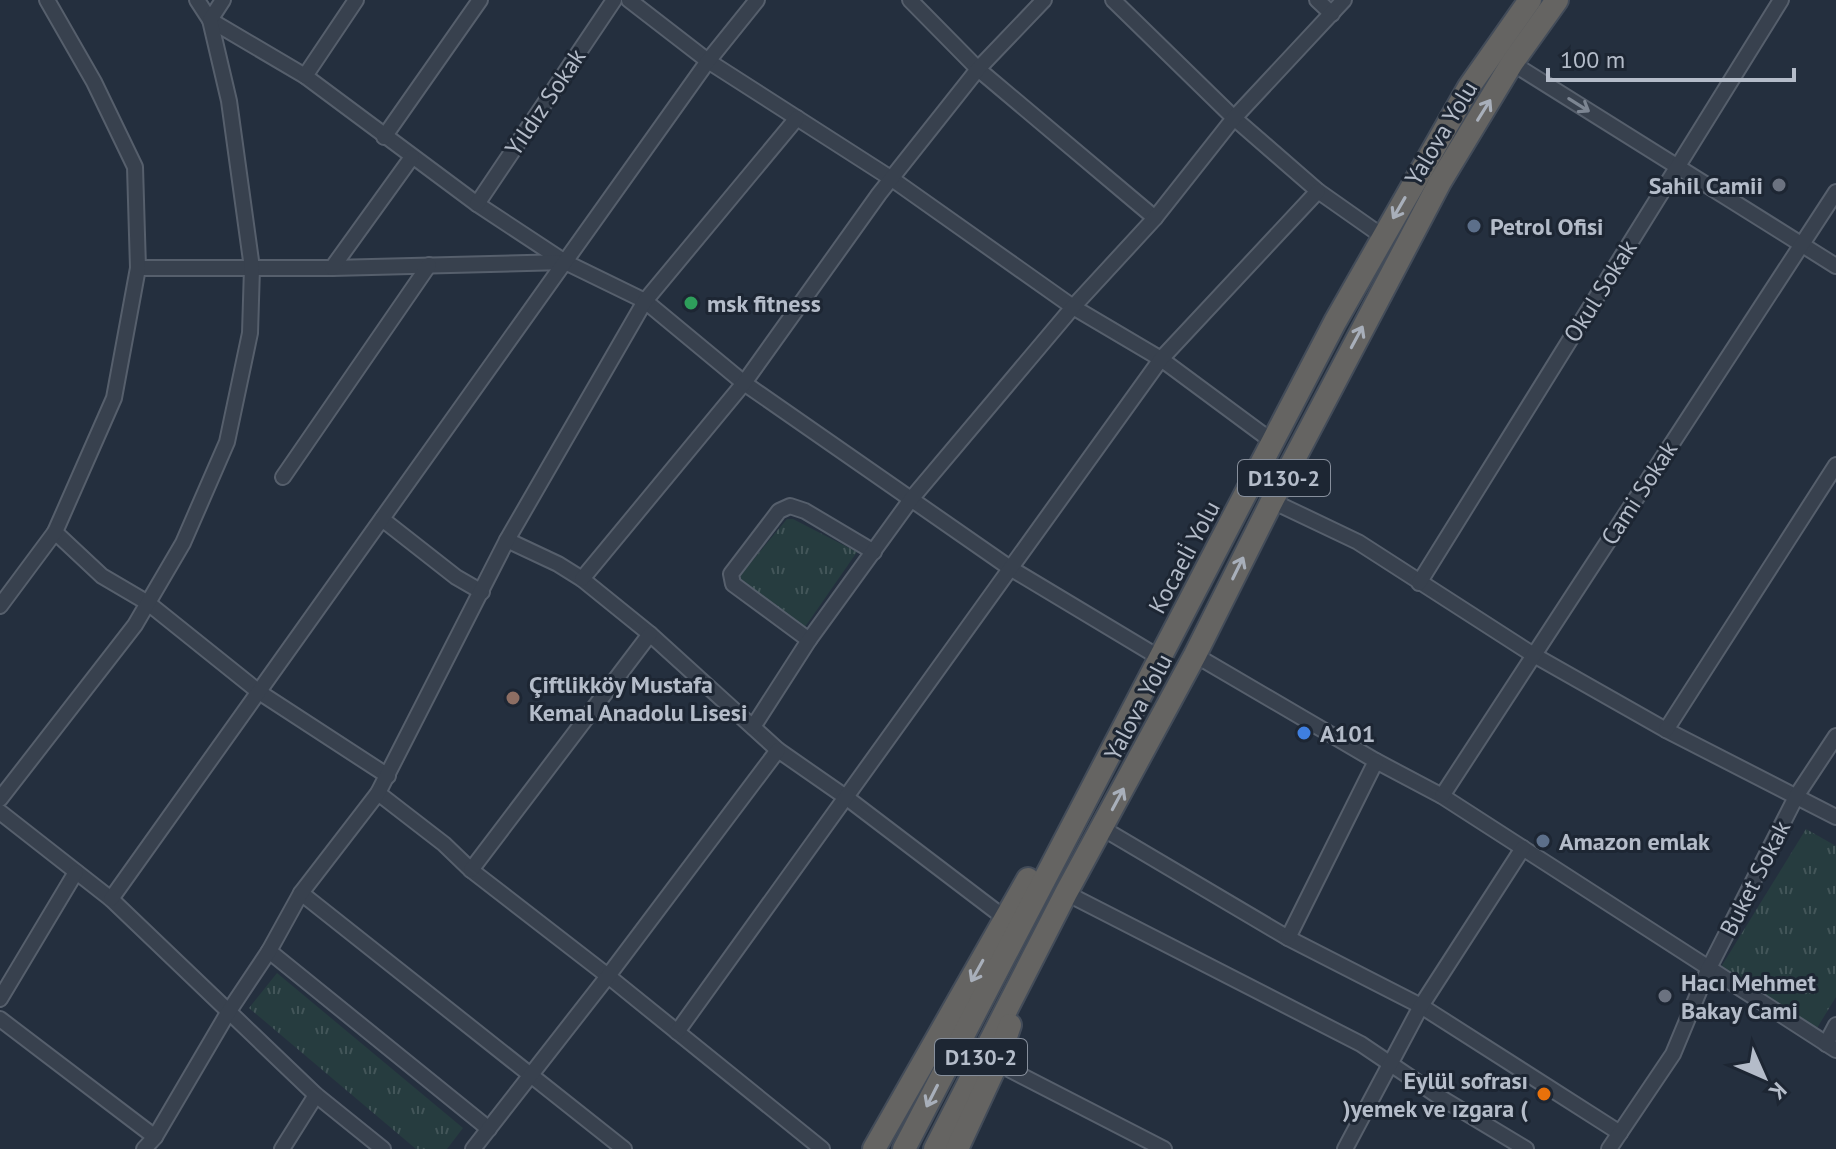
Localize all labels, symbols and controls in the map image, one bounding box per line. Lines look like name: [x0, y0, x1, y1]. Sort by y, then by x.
scale bar: [1548, 32, 1794, 82]
street label: Yıldız Sokak: [498, 42, 593, 162]
text: 100 m: [1560, 44, 1625, 75]
street label: Yalova Yolu: [1398, 75, 1484, 191]
one-way arrow: [1567, 96, 1589, 113]
one-way arrow: [1476, 99, 1492, 122]
place label: Sahil Camii: [1649, 170, 1763, 201]
marker: Sahil Camii: [1770, 176, 1788, 194]
one-way arrow: [1390, 196, 1406, 219]
place label: Petrol Ofisi: [1490, 211, 1604, 242]
marker: Petrol Ofisi: [1465, 217, 1483, 235]
street label: Okul Sokak: [1556, 234, 1644, 348]
place label: msk fitness: [707, 288, 821, 319]
marker: msk fitness: [682, 294, 700, 312]
one-way arrow: [1350, 325, 1366, 349]
street label: Cami Sokak: [1594, 435, 1684, 551]
road number: D130-2: [1238, 460, 1330, 496]
street label: Kocaeli̇ Yolu: [1141, 495, 1227, 619]
one-way arrow: [1231, 556, 1246, 580]
street label: Yalova Yolu: [1097, 648, 1179, 766]
place label: Çiftlikköy Mustafa Kemal Anadolu Lisesi: [529, 669, 747, 728]
marker: Çiftlikköy Mustafa Kemal Anadolu Lisesi: [504, 689, 522, 707]
place label: A101: [1320, 718, 1375, 749]
marker: A101: [1295, 724, 1313, 742]
one-way arrow: [1111, 787, 1127, 811]
street label: Buket Sokak: [1713, 815, 1798, 941]
place label: Amazon emlak: [1559, 826, 1710, 857]
marker: Amazon emlak: [1534, 832, 1552, 850]
one-way arrow: [969, 958, 984, 982]
place label: Hacı Mehmet Bakay Cami: [1681, 967, 1816, 1026]
marker: Hacı Mehmet Bakay Cami: [1656, 987, 1674, 1005]
north arrow: [1724, 1037, 1804, 1117]
road number: D130-2: [935, 1039, 1027, 1075]
place label: Eylül sofrası )yemek ve ızgara (: [1343, 1065, 1528, 1124]
text: K: [1763, 1076, 1793, 1106]
one-way arrow: [924, 1083, 939, 1107]
marker: Eylül sofrası )yemek ve ızgara (: [1535, 1085, 1553, 1103]

